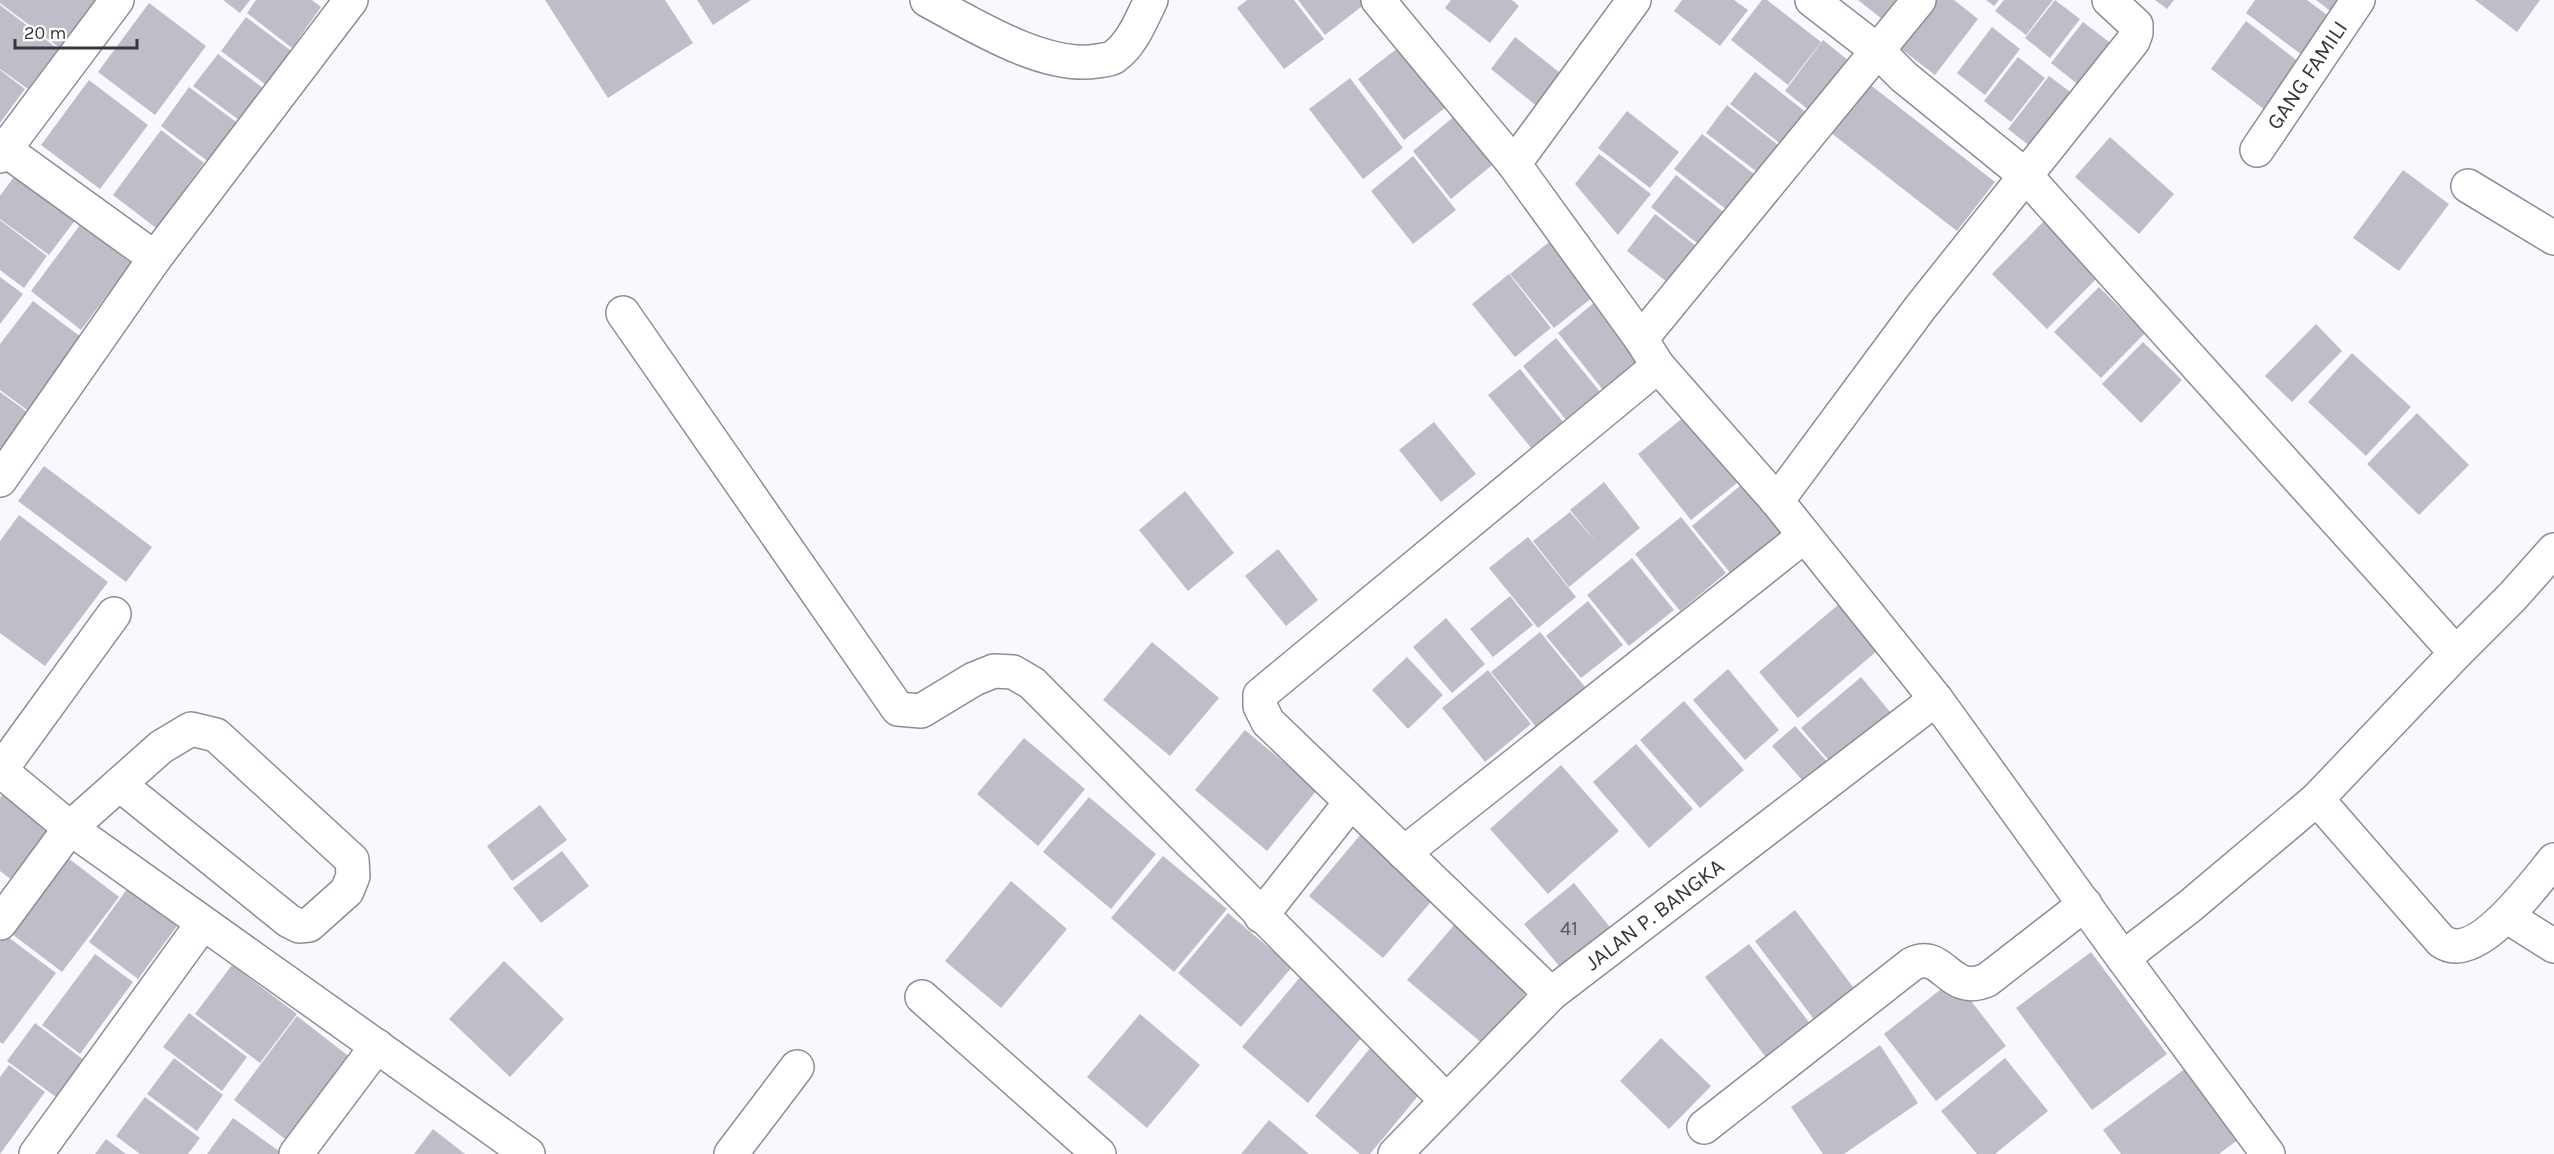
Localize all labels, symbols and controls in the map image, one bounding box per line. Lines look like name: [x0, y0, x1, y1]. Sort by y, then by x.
scale bar: [15, 12, 136, 50]
street label: GANG FAMILI: [2261, 16, 2353, 135]
text: 20 m: [24, 22, 66, 44]
street label: JALAN P. BANGKA: [1580, 853, 1729, 976]
house number: 41: [1560, 917, 1578, 940]

